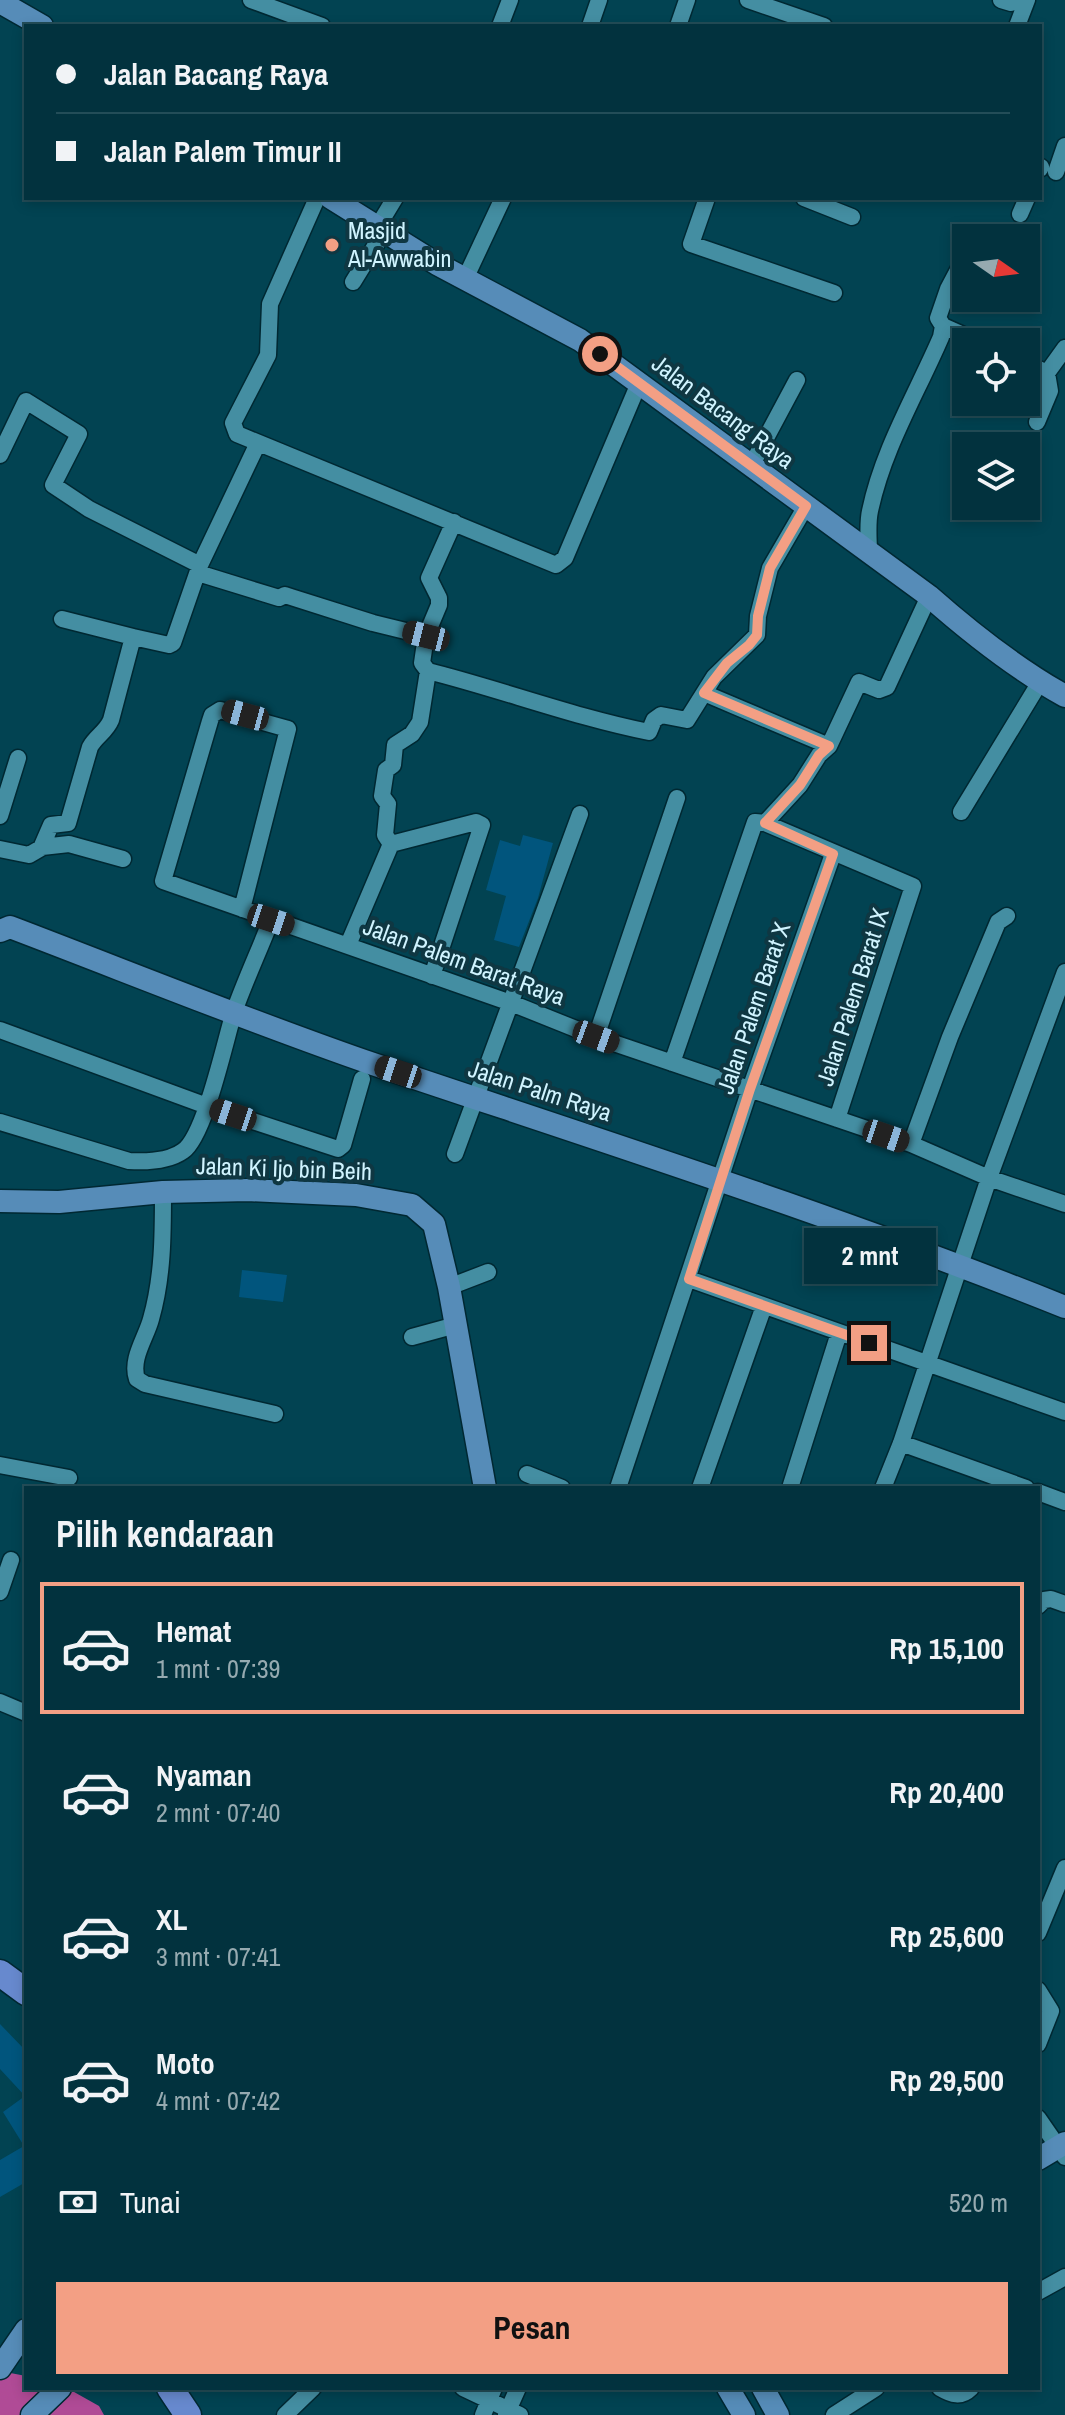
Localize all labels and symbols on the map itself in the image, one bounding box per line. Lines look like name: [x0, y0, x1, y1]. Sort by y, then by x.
place label: Masjid Al-Awwabin: [347, 214, 452, 274]
north arrow: [952, 224, 1040, 312]
marker: Masjid Al-Awwabin: [323, 236, 341, 254]
route start: [582, 336, 618, 372]
street label: Jalan Bacang Raya: [646, 347, 801, 475]
car: [400, 619, 452, 653]
car: [219, 697, 271, 733]
car: [244, 901, 298, 939]
street label: Jalan Palem Barat IX: [808, 903, 896, 1090]
street label: Jalan Palem Barat Raya: [359, 910, 570, 1012]
street label: Jalan Palem Barat X: [709, 917, 798, 1098]
car: [569, 1018, 623, 1056]
street label: Jalan Palm Raya: [465, 1052, 616, 1128]
car: [371, 1053, 425, 1091]
car: [206, 1096, 260, 1134]
car: [859, 1117, 913, 1155]
street label: Jalan Ki Ijo bin Beih: [195, 1149, 373, 1187]
callout: 2 mnt: [803, 1227, 935, 1283]
route end: [851, 1325, 887, 1361]

